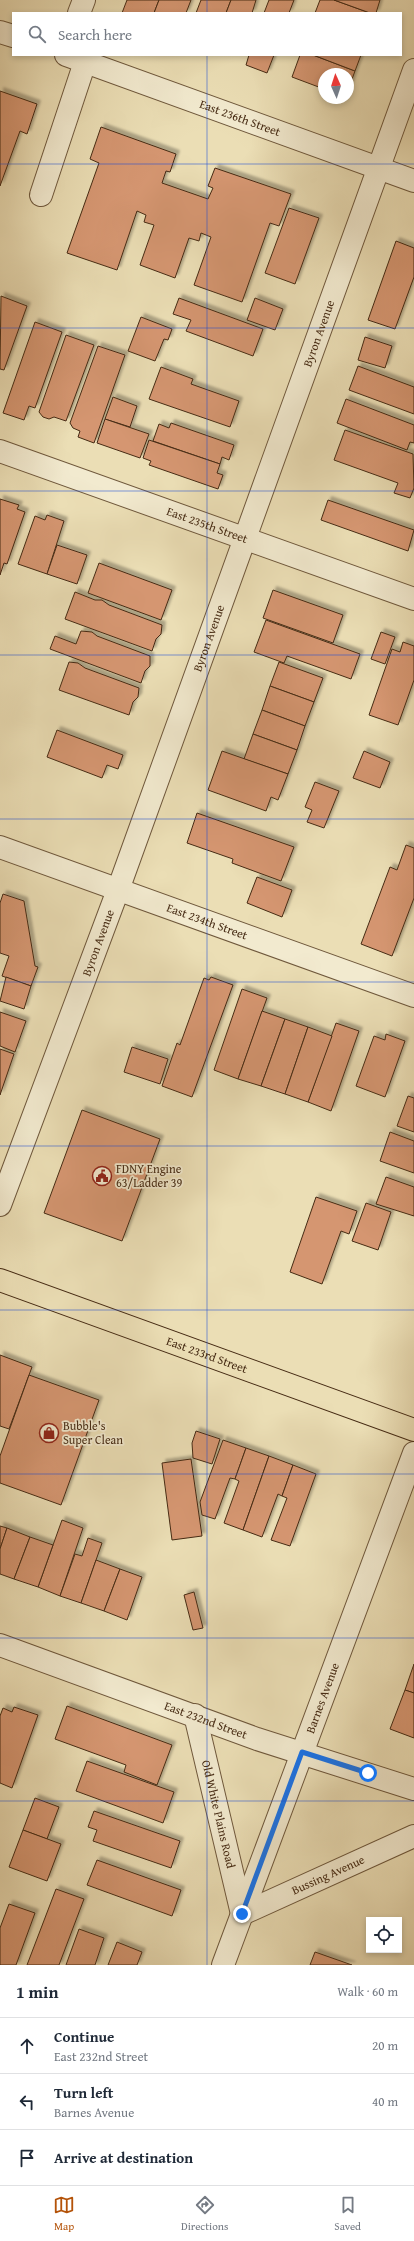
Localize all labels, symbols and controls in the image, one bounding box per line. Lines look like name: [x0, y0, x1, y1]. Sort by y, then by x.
search box: [12, 12, 402, 56]
icon: search: [26, 23, 48, 45]
text: Search here: [58, 24, 132, 45]
north arrow: [318, 68, 354, 104]
street label: East 236th Street: [197, 95, 284, 140]
street label: Byron Avenue: [299, 297, 338, 369]
street label: East 235th Street: [165, 502, 251, 547]
street label: Byron Avenue: [189, 602, 228, 674]
street label: East 234th Street: [164, 899, 251, 944]
street label: Byron Avenue: [78, 907, 118, 978]
place label: FDNY Engine 63/Ladder 39: [116, 1160, 183, 1191]
public building icon: FDNY Engine 63/Ladder 39: [91, 1165, 113, 1187]
street label: East 233rd Street: [164, 1332, 251, 1377]
place label: Bubble's Super Clean: [63, 1417, 123, 1448]
shop icon: Bubble's Super Clean: [38, 1422, 60, 1444]
street label: Barnes Avenue: [301, 1660, 343, 1736]
street label: East 232nd Street: [162, 1697, 250, 1743]
street label: Old White Plains Road: [198, 1758, 240, 1871]
route start: [359, 1764, 377, 1782]
street label: Bussing Avenue: [289, 1850, 367, 1898]
route end: [233, 1905, 251, 1923]
map controls: [366, 1917, 402, 1953]
button: locate: [366, 1917, 402, 1953]
text: 1 min: [16, 1979, 58, 2004]
text: Walk · 60 m: [337, 1982, 398, 2001]
text: Continue: [54, 2026, 115, 2047]
icon: ahead: [16, 2035, 38, 2057]
text: 20 m: [372, 2036, 398, 2055]
text: East 232nd Street: [54, 2047, 148, 2066]
text: Turn left: [54, 2082, 113, 2103]
icon: left: [16, 2091, 38, 2113]
text: 40 m: [372, 2092, 398, 2111]
text: Barnes Avenue: [54, 2103, 134, 2122]
icon: arrive: [16, 2147, 38, 2169]
text: Arrive at destination: [54, 2147, 193, 2168]
tab: Map: [53, 2194, 75, 2234]
tab: Directions: [181, 2194, 228, 2234]
tab: Saved: [334, 2194, 361, 2234]

